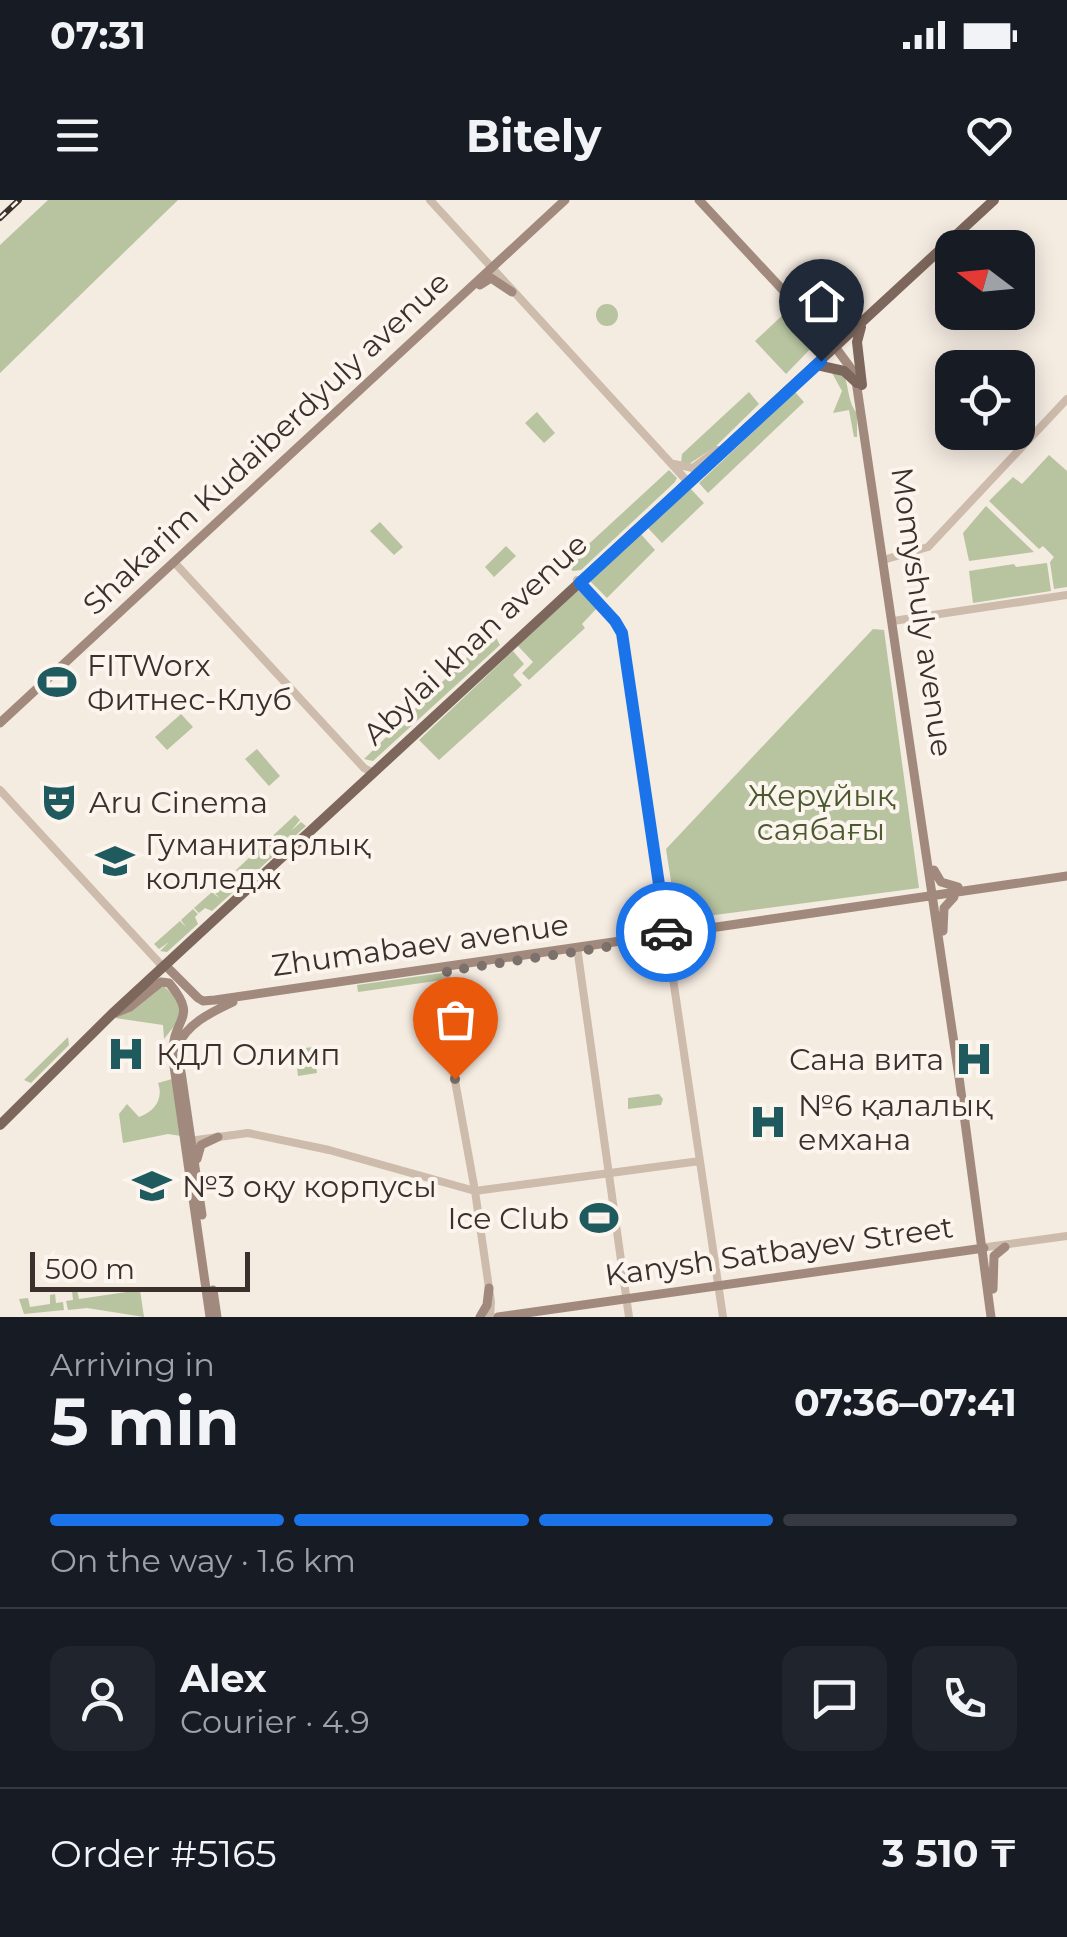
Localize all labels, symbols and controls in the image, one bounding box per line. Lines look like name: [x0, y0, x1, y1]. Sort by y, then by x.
text: 07:31: [50, 12, 146, 59]
icon: menu: [50, 108, 105, 163]
text: Bitely: [466, 108, 601, 163]
icon: heart: [962, 108, 1017, 163]
north arrow: [935, 230, 1035, 330]
map controls: [935, 230, 1035, 450]
pin: [779, 259, 864, 362]
street label: Shakarim Kudaiberdyuly avenue: [75, 263, 457, 623]
icon: home: [794, 274, 849, 329]
button: locate: [935, 350, 1035, 450]
street label: Momyshuly avenue: [883, 465, 961, 759]
street label: Abylai khan avenue: [355, 525, 595, 753]
place label: FITWorx Фитнес-Клуб: [87, 647, 292, 718]
sports icon: FITWorx Фитнес-Клуб: [36, 661, 78, 703]
park label: Жерұйық саябағы: [748, 777, 896, 848]
theatre icon: Aru Cinema: [38, 781, 80, 823]
place label: Aru Cinema: [89, 784, 268, 821]
place label: Гуманитарлық колледж: [145, 826, 371, 897]
school or university icon: Гуманитарлық колледж: [94, 840, 136, 882]
courier: [616, 882, 716, 982]
icon: car: [639, 905, 694, 960]
street label: Zhumabaev avenue: [269, 906, 571, 984]
pin: [413, 977, 498, 1080]
icon: bag: [428, 992, 483, 1047]
hospital icon: КДЛ Олимп: [105, 1033, 147, 1075]
place label: КДЛ Олимп: [156, 1036, 341, 1073]
hospital icon: Сана вита: [953, 1038, 995, 1080]
place label: Сана вита: [789, 1041, 944, 1078]
place label: №6 қалалық емхана: [798, 1087, 993, 1158]
hospital icon: №6 қалалық емхана: [747, 1101, 789, 1143]
school or university icon: №3 оқу корпусы: [131, 1165, 173, 1207]
place label: №3 оқу корпусы: [182, 1168, 437, 1205]
sports icon: Ice Club: [578, 1197, 620, 1239]
place label: Ice Club: [447, 1200, 569, 1237]
street label: Kanysh Satbayev Street: [602, 1208, 956, 1294]
scale bar: [30, 1247, 250, 1292]
text: 500 m: [45, 1252, 135, 1286]
text: Arriving in: [50, 1345, 215, 1384]
text: 07:36–07:41: [794, 1379, 1017, 1426]
text: 5 min: [50, 1382, 240, 1461]
text: On the way · 1.6 km: [50, 1541, 356, 1580]
button: person: [50, 1646, 155, 1751]
button: chat: [782, 1646, 887, 1751]
button: phone: [912, 1646, 1017, 1751]
text: Alex: [180, 1655, 267, 1702]
text: Courier · 4.9: [180, 1702, 370, 1741]
text: Order #5165: [50, 1830, 277, 1877]
text: 3 510 ₸: [882, 1830, 1017, 1877]

